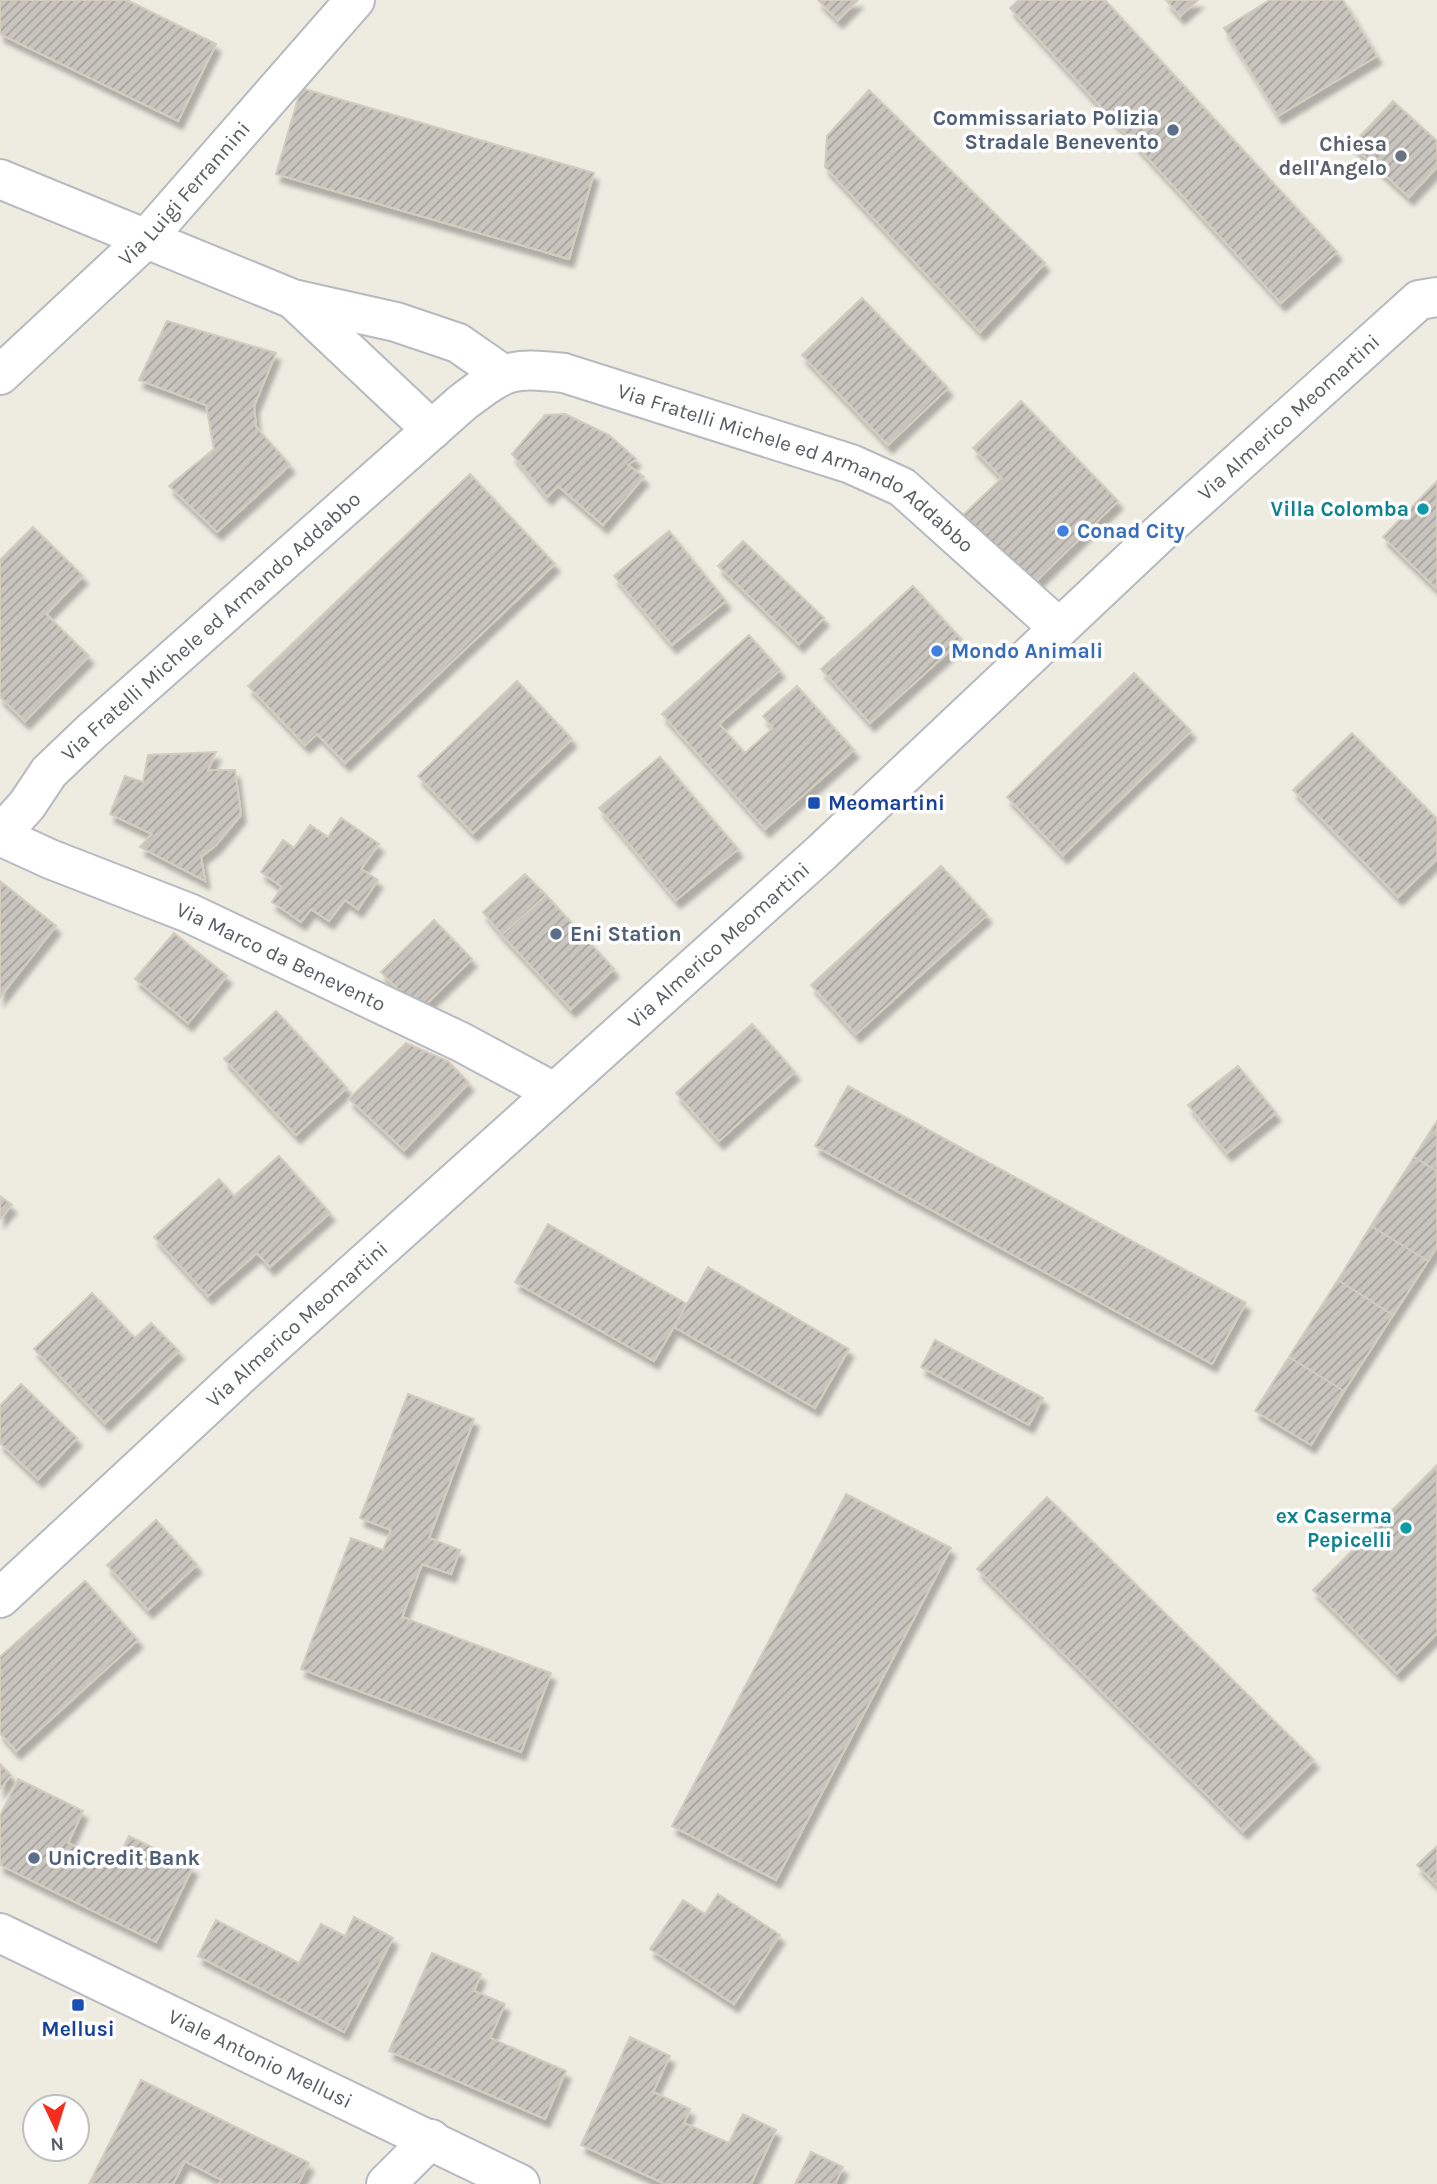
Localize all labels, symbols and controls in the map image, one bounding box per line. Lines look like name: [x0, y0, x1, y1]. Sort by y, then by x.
place label: Commissariato Polizia Stradale Benevento: [933, 106, 1159, 154]
street label: Via Luigi Ferrannini: [114, 117, 255, 270]
marker: Commissariato Polizia Stradale Benevento: [1165, 122, 1181, 138]
place label: Chiesa dell'Angelo: [1279, 132, 1387, 180]
marker: Chiesa dell'Angelo: [1393, 148, 1409, 164]
street label: Via Almerico Meomartini: [1193, 329, 1385, 505]
street label: Via Fratelli Michele ed Armando Addabbo: [614, 379, 978, 557]
street label: Via Fratelli Michele ed Armando Addabbo: [57, 487, 365, 766]
place label: Villa Colomba: [1270, 497, 1409, 521]
marker: Villa Colomba: [1415, 501, 1431, 517]
place label: Conad City: [1077, 519, 1185, 543]
marker: Conad City: [1055, 523, 1071, 539]
place label: Mondo Animali: [951, 639, 1103, 663]
marker: Mondo Animali: [929, 643, 945, 659]
place label: Meomartini: [828, 791, 945, 815]
marker: Meomartini: [806, 795, 822, 811]
street label: Via Almerico Meomartini: [623, 857, 814, 1033]
street label: Via Marco da Benevento: [173, 897, 389, 1016]
place label: Eni Station: [570, 922, 682, 946]
marker: Eni Station: [548, 926, 564, 942]
street label: Via Almerico Meomartini: [201, 1236, 393, 1412]
place label: ex Caserma Pepicelli: [1276, 1504, 1392, 1552]
marker: ex Caserma Pepicelli: [1398, 1520, 1414, 1536]
place label: UniCredit Bank: [48, 1846, 200, 1870]
marker: UniCredit Bank: [26, 1850, 42, 1866]
marker: Mellusi: [70, 1997, 86, 2013]
street label: Viale Antonio Mellusi: [164, 2004, 356, 2113]
place label: Mellusi: [41, 2017, 115, 2041]
north arrow: [21, 2093, 91, 2163]
text: N: [50, 2133, 65, 2155]

